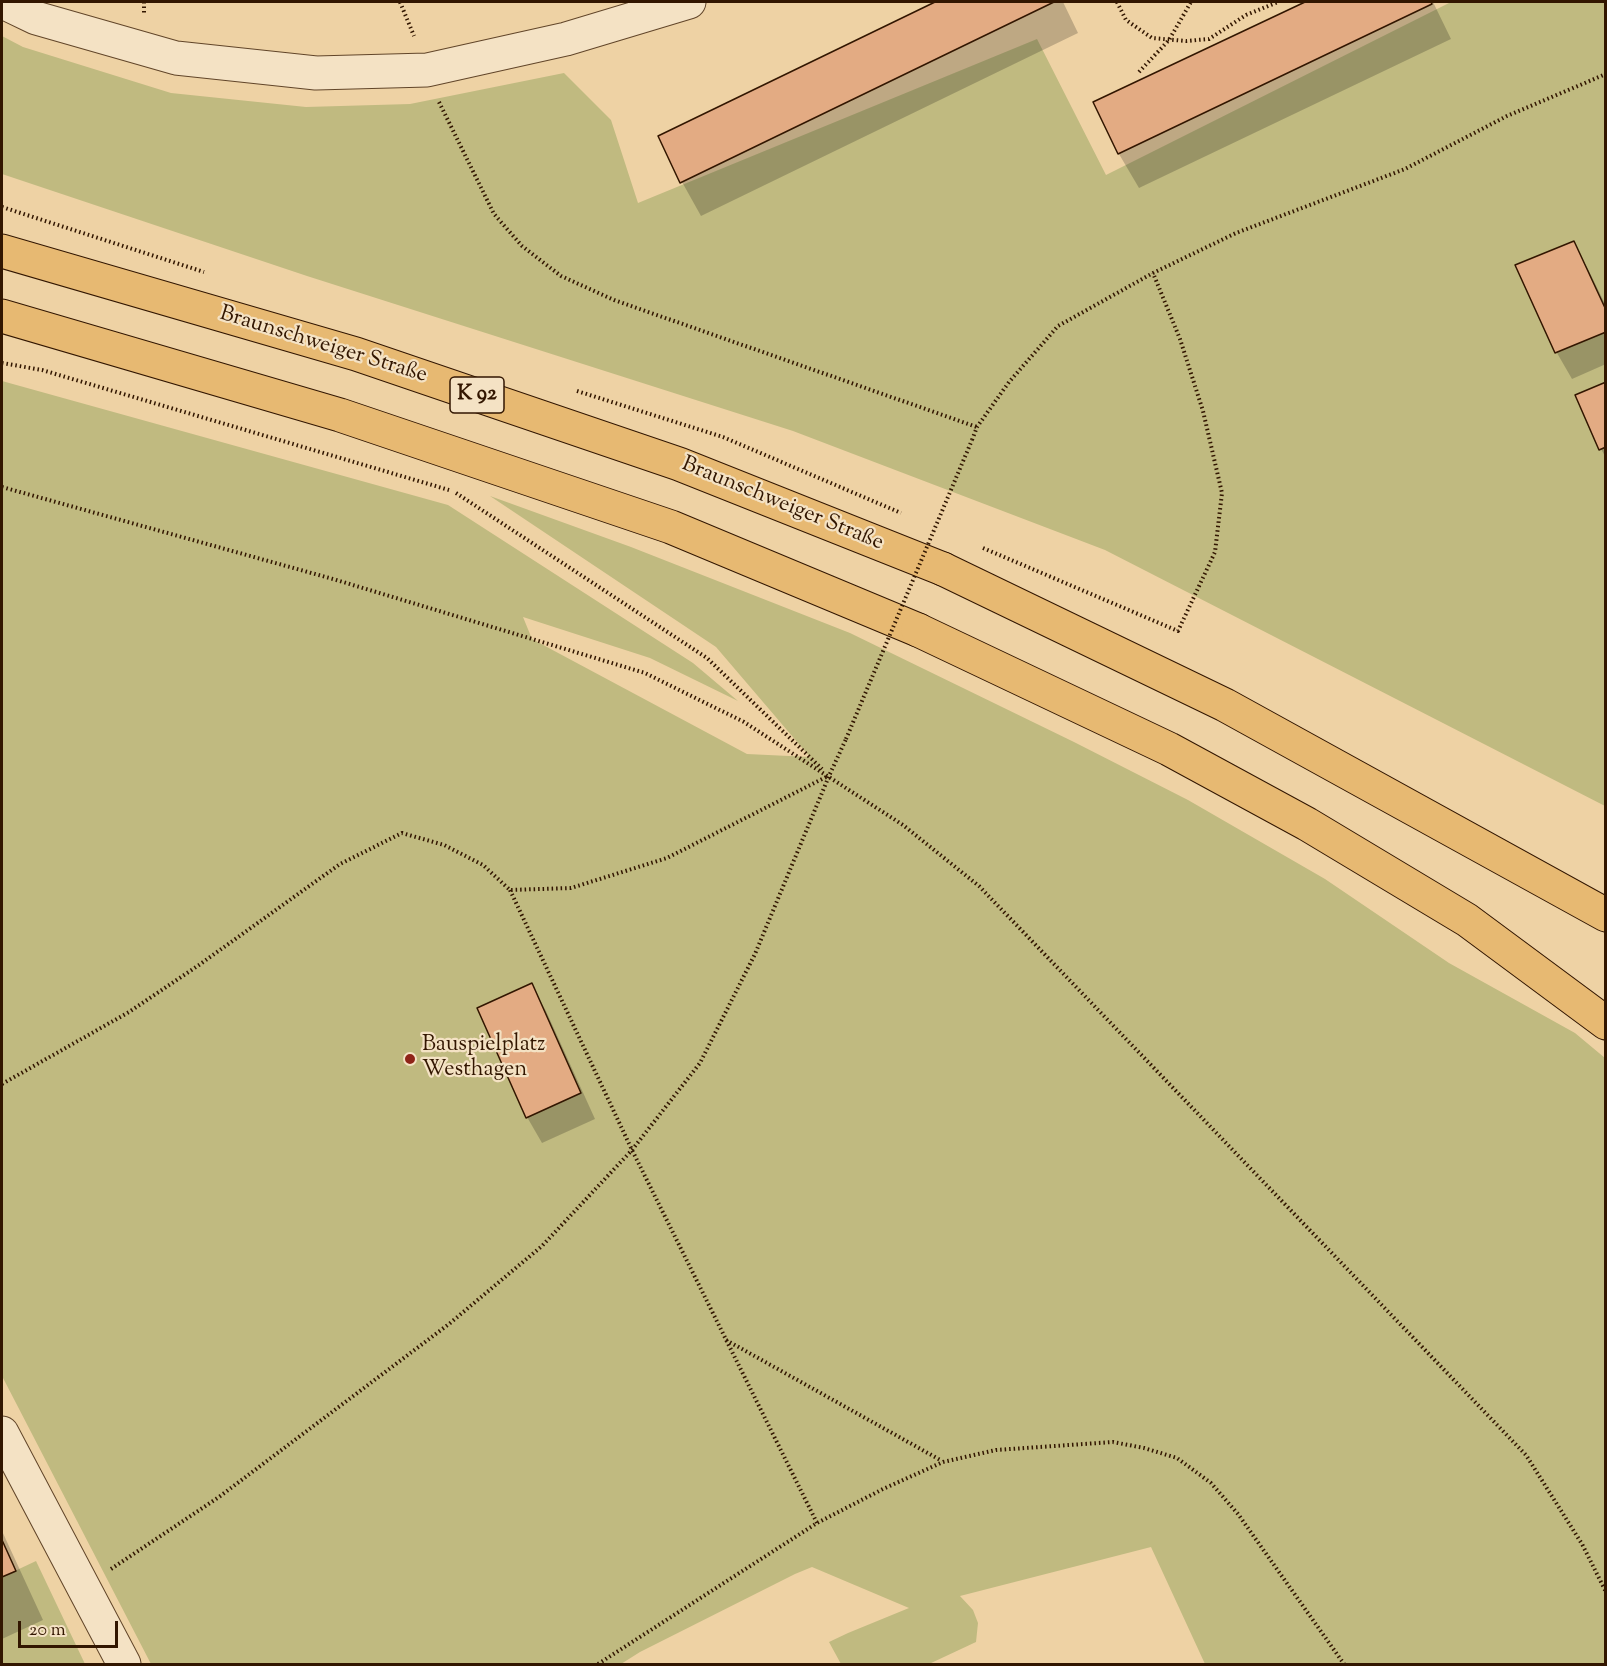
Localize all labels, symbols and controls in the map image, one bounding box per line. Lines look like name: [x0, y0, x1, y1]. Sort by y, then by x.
street label: Braunschweiger Straße: [216, 302, 430, 390]
road number: K 92: [450, 377, 504, 413]
street label: Braunschweiger Straße: [677, 452, 887, 558]
place label: Bauspielplatz Westhagen: [422, 1033, 545, 1084]
marker: Bauspielplatz Westhagen: [403, 1052, 417, 1066]
scale bar: [21, 1609, 122, 1647]
text: 20 m: [29, 1618, 66, 1644]

